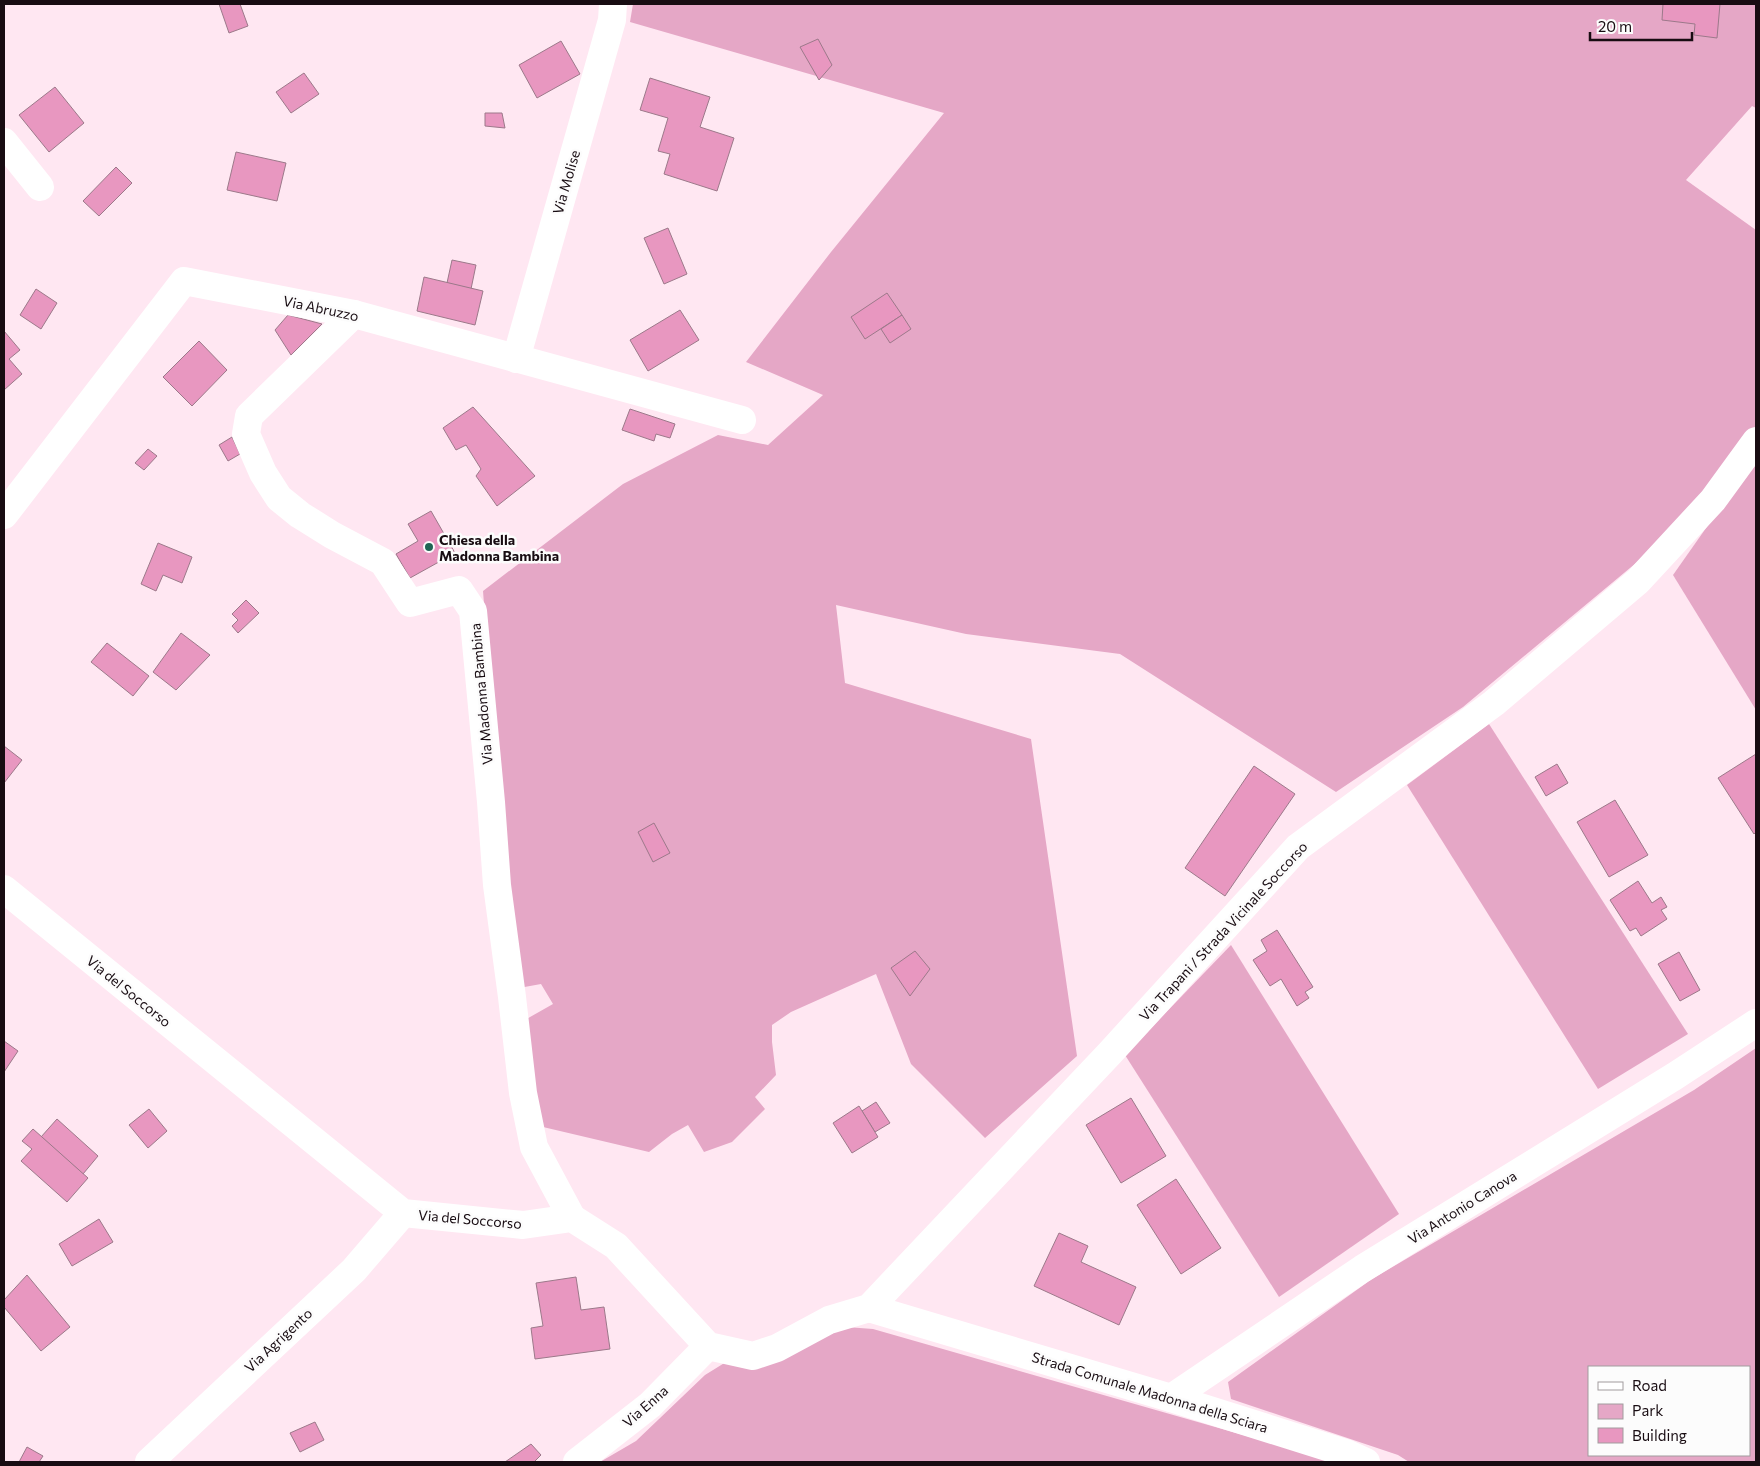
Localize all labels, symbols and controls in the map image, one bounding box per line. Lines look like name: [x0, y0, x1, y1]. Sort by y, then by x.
scale bar: [1590, 10, 1692, 42]
text: 20 m: [1598, 17, 1632, 35]
street label: Via Molise: [549, 148, 583, 216]
street label: Via Abruzzo: [282, 292, 360, 324]
place label: Chiesa della Madonna Bambina: [439, 531, 559, 564]
marker: Chiesa della Madonna Bambina: [423, 541, 435, 553]
street label: Via Madonna Bambina: [466, 622, 496, 766]
street label: Via Trapani / Strada Vicinale Soccorso: [1135, 838, 1311, 1024]
street label: Via del Soccorso: [83, 952, 175, 1030]
street label: Via Antonio Canova: [1404, 1167, 1520, 1247]
street label: Via del Soccorso: [418, 1206, 522, 1232]
street label: Via Agrigento: [241, 1304, 315, 1376]
street label: Strada Comunale Madonna della Sciara: [1030, 1348, 1270, 1436]
legend: [1588, 1366, 1750, 1456]
text: Road: [1632, 1376, 1667, 1394]
street label: Via Enna: [619, 1382, 671, 1430]
text: Park: [1632, 1401, 1663, 1419]
text: Building: [1632, 1426, 1687, 1444]

